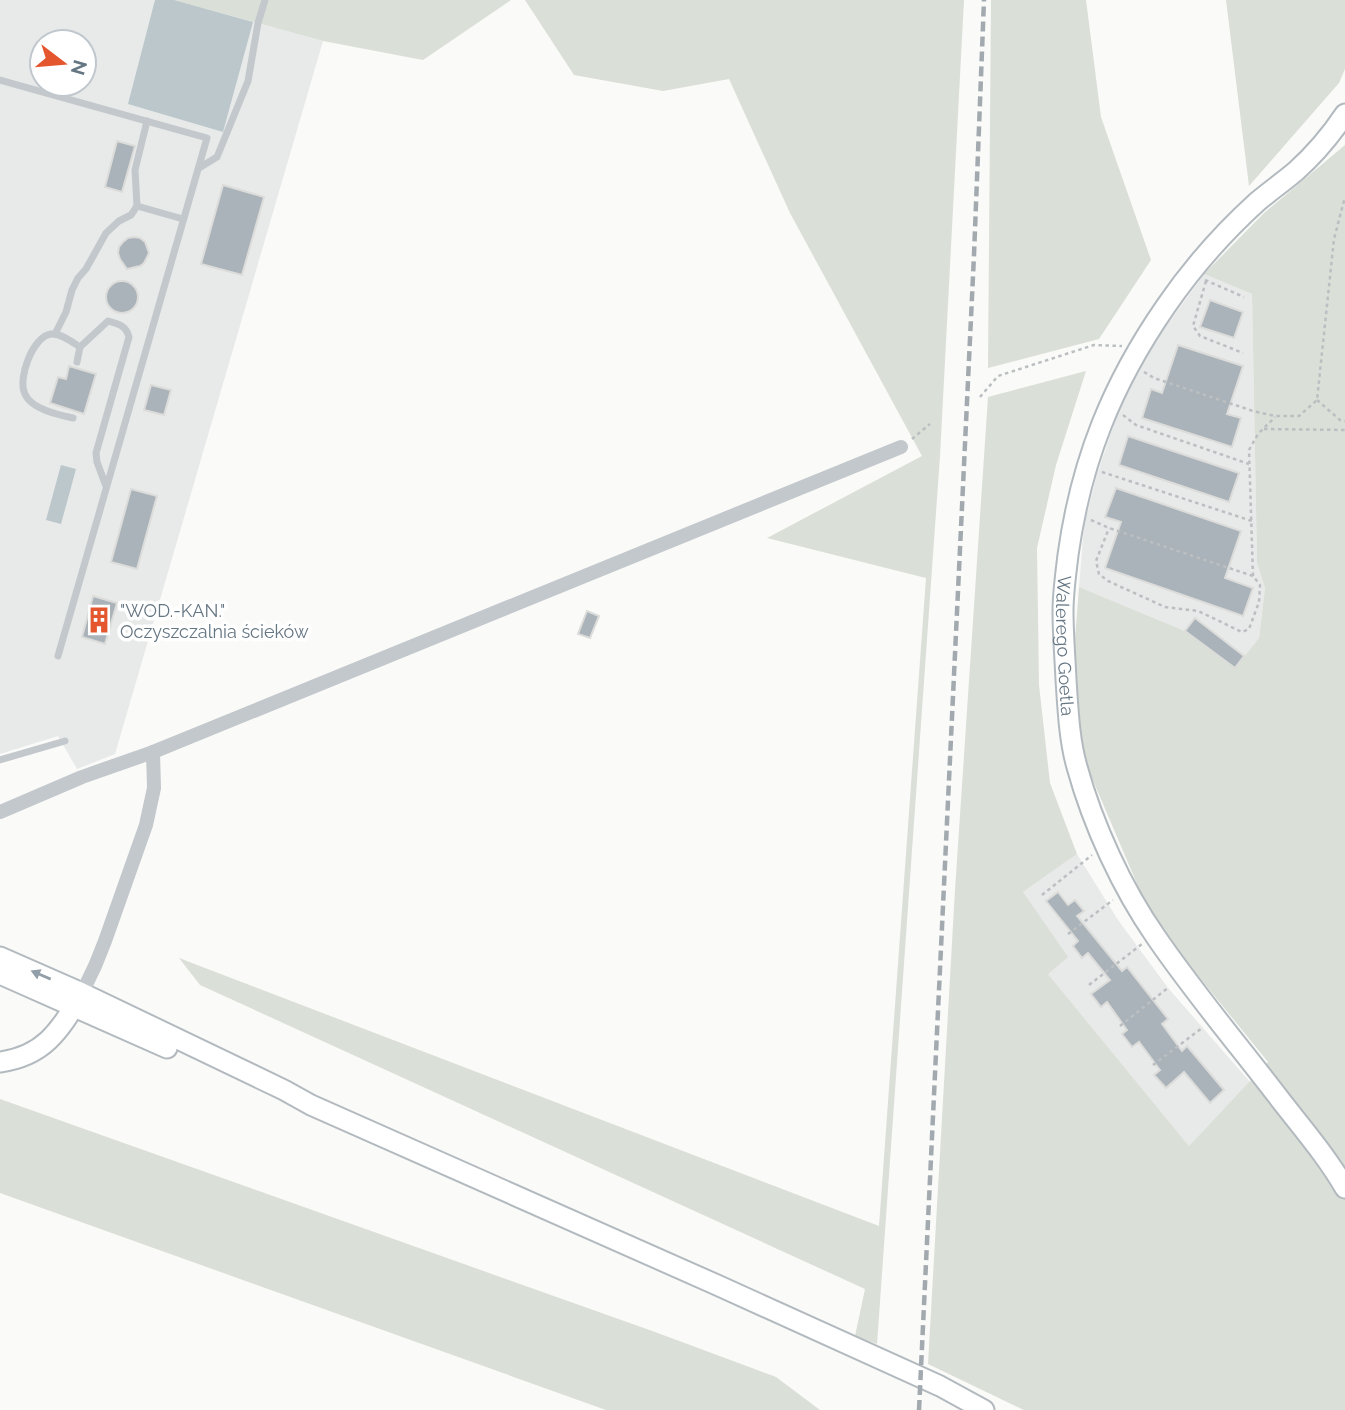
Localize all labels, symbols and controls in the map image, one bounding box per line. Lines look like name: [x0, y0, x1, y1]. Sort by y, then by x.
north arrow: [28, 28, 98, 98]
text: N: [67, 58, 92, 78]
street label: Walerego Goetla: [1052, 574, 1079, 717]
place label: "WOD.-KAN." Oczyszczalnia ścieków: [120, 600, 309, 642]
building icon: "WOD.-KAN." Oczyszczalnia ścieków: [84, 605, 114, 635]
one-way arrow: [31, 969, 51, 981]

